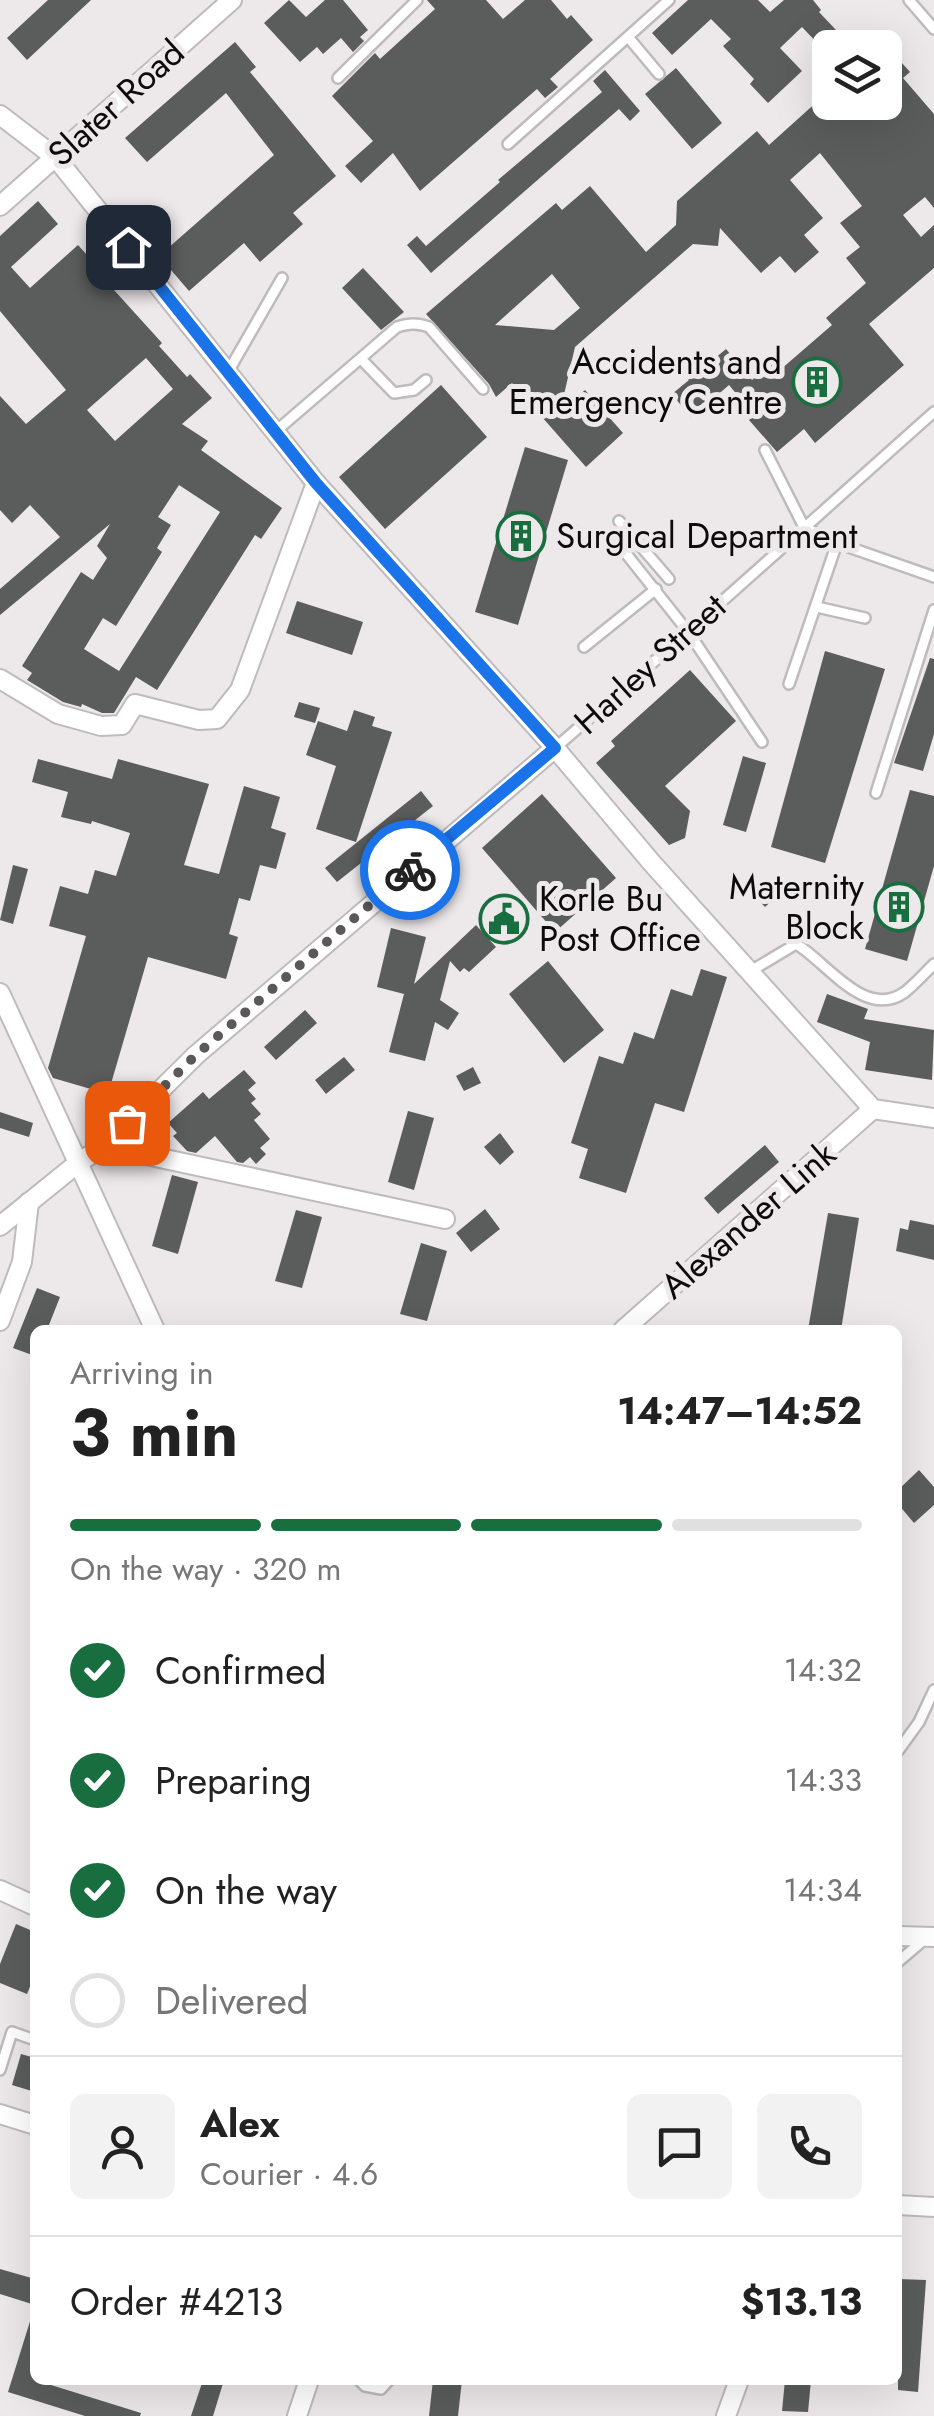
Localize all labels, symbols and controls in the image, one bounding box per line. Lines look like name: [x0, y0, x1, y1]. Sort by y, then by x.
street label: Slater Road: [37, 28, 195, 178]
map controls: [812, 30, 902, 120]
button: layers: [812, 30, 902, 120]
pin: [86, 205, 171, 290]
icon: home: [101, 220, 156, 275]
place label: Accidents and Emergency Centre: [509, 337, 782, 427]
building icon: Accidents and Emergency Centre: [791, 356, 843, 408]
building icon: Surgical Department: [495, 510, 547, 562]
place label: Surgical Department: [556, 511, 858, 561]
street label: Harley Street: [563, 582, 737, 746]
courier: [360, 820, 460, 920]
icon: bike: [383, 843, 438, 898]
place label: Maternity Block: [729, 862, 865, 952]
place label: Korle Bu Post Office: [539, 874, 701, 964]
building icon: Maternity Block: [873, 881, 925, 933]
public building icon: Korle Bu Post Office: [478, 893, 530, 945]
pin: [85, 1081, 170, 1166]
icon: bag: [100, 1096, 155, 1151]
street label: Alexander Link: [649, 1129, 847, 1310]
text: Arriving in: [70, 1350, 214, 1396]
text: 14:47–14:52: [617, 1383, 862, 1438]
text: 3 min: [70, 1386, 238, 1480]
text: On the way · 320 m: [70, 1546, 342, 1592]
icon: check: [70, 1643, 125, 1698]
text: Confirmed: [155, 1643, 326, 1698]
text: 14:32: [784, 1647, 862, 1693]
icon: check: [70, 1753, 125, 1808]
text: Preparing: [155, 1753, 312, 1808]
text: 14:33: [784, 1757, 862, 1803]
icon: check: [70, 1863, 125, 1918]
text: On the way: [155, 1863, 337, 1918]
text: 14:34: [783, 1867, 862, 1913]
text: Delivered: [155, 1973, 308, 2028]
button: person: [70, 2094, 175, 2199]
button: chat: [627, 2094, 732, 2199]
button: phone: [757, 2094, 862, 2199]
text: Alex: [200, 2096, 280, 2151]
text: Courier · 4.6: [200, 2151, 378, 2197]
text: Order #4213: [70, 2274, 283, 2329]
text: $13.13: [741, 2274, 862, 2329]

